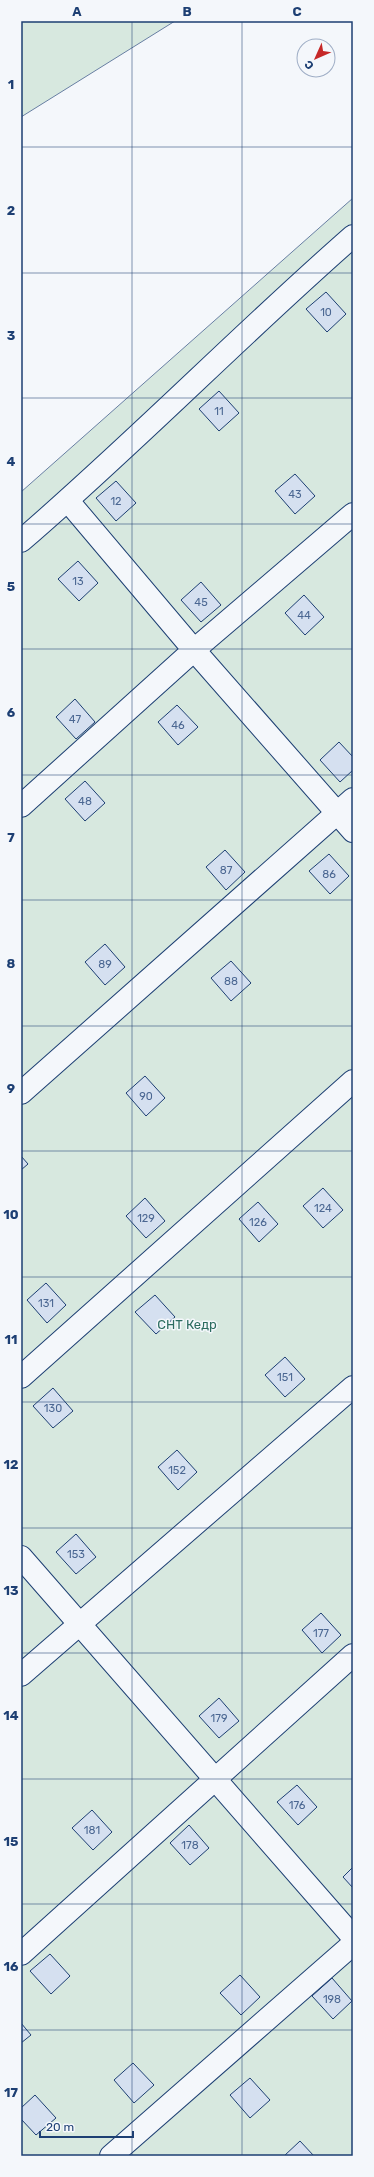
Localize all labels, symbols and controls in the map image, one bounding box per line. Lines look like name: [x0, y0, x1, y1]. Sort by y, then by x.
text: A: [72, 4, 82, 19]
text: B: [182, 4, 192, 19]
text: C: [292, 4, 302, 19]
north arrow: [296, 38, 336, 78]
text: С: [302, 57, 317, 72]
text: 1: [8, 77, 14, 92]
text: 2: [7, 203, 15, 218]
house number: 10: [320, 306, 332, 319]
text: 3: [7, 328, 16, 343]
house number: 11: [214, 405, 224, 418]
text: 4: [7, 454, 16, 469]
house number: 43: [288, 488, 302, 501]
house number: 12: [110, 495, 122, 508]
house number: 13: [72, 575, 84, 588]
text: 5: [7, 579, 15, 594]
house number: 45: [194, 596, 208, 609]
house number: 44: [297, 609, 311, 622]
text: 6: [7, 705, 16, 720]
house number: 47: [69, 713, 81, 726]
house number: 46: [171, 719, 185, 732]
house number: 48: [78, 795, 92, 808]
text: 7: [7, 830, 15, 845]
house number: 87: [220, 864, 233, 877]
house number: 86: [322, 868, 336, 881]
text: 8: [7, 956, 16, 971]
house number: 89: [98, 958, 112, 971]
house number: 88: [224, 975, 238, 988]
text: 9: [7, 1081, 15, 1096]
house number: 90: [139, 1090, 153, 1103]
house number: 124: [314, 1202, 332, 1215]
text: 10: [3, 1207, 19, 1222]
house number: 129: [137, 1212, 155, 1225]
house number: 126: [249, 1216, 267, 1229]
house number: 131: [38, 1297, 54, 1310]
park label: СНТ Кедр: [157, 1317, 217, 1332]
text: 11: [5, 1332, 17, 1347]
house number: 151: [277, 1371, 293, 1384]
house number: 130: [44, 1402, 62, 1415]
text: 12: [4, 1457, 18, 1472]
house number: 152: [168, 1464, 186, 1477]
house number: 153: [67, 1548, 85, 1561]
text: 13: [3, 1583, 19, 1598]
house number: 177: [313, 1627, 329, 1640]
text: 14: [3, 1708, 19, 1723]
house number: 179: [211, 1712, 227, 1725]
house number: 176: [289, 1799, 306, 1812]
house number: 181: [84, 1824, 100, 1837]
text: 15: [4, 1834, 18, 1849]
house number: 178: [181, 1839, 199, 1852]
text: 16: [4, 1959, 19, 1974]
house number: 198: [323, 1993, 341, 2006]
text: 17: [4, 2085, 19, 2100]
scale bar: [40, 2113, 133, 2139]
text: 20 m: [46, 2120, 74, 2134]

